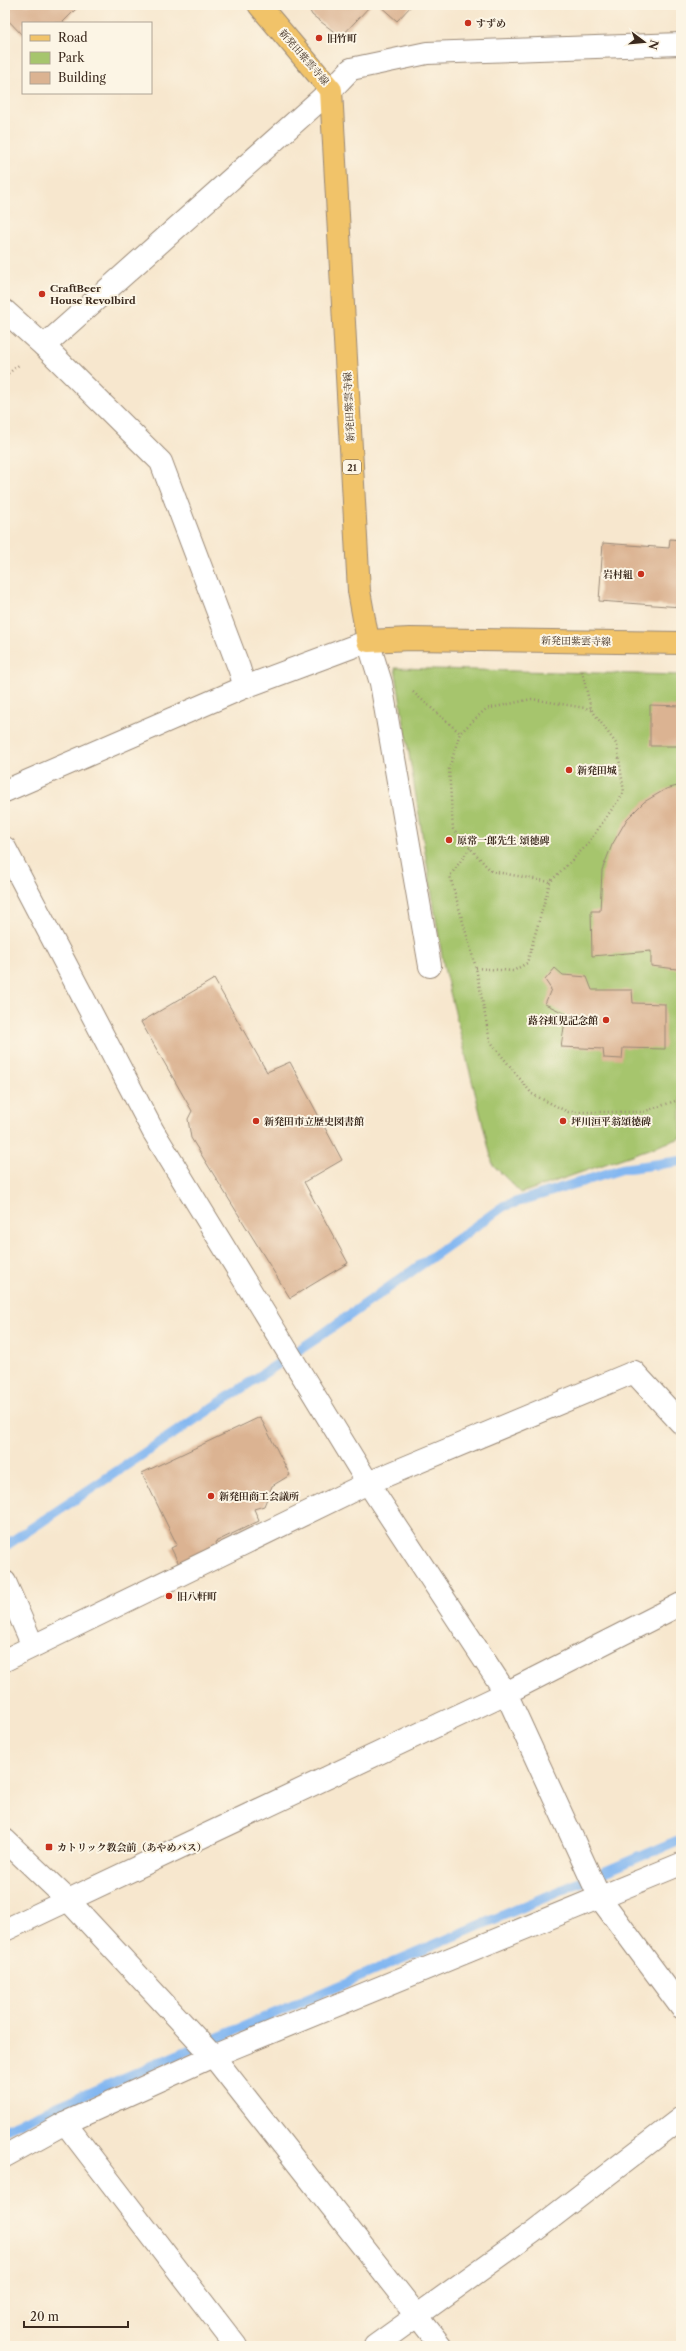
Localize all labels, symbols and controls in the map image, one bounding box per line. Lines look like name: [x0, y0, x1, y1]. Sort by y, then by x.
place label: すずめ: [476, 17, 506, 30]
marker: すずめ: [463, 18, 473, 28]
legend: [22, 22, 152, 94]
north arrow: [624, 22, 664, 62]
street label: 新発田紫雲寺線: [276, 26, 332, 88]
text: Road: [58, 30, 88, 45]
place label: 旧竹町: [327, 32, 357, 45]
marker: 旧竹町: [314, 33, 324, 43]
text: N: [645, 38, 662, 52]
text: Park: [58, 50, 85, 65]
text: Building: [58, 70, 106, 85]
place label: CraftBeer House Revolbird: [50, 282, 136, 307]
marker: CraftBeer House Revolbird: [37, 289, 47, 299]
street label: 新発田紫雲寺線: [341, 372, 357, 442]
road number: 21: [343, 460, 361, 474]
place label: 岩村組: [603, 568, 633, 581]
marker: 岩村組: [636, 569, 646, 579]
street label: 新発田紫雲寺線: [541, 634, 611, 648]
place label: 新発田城: [577, 764, 617, 777]
marker: 新発田城: [564, 765, 574, 775]
place label: 原常一郎先生 頌徳碑: [457, 834, 550, 847]
marker: 原常一郎先生 頌徳碑: [444, 835, 454, 845]
place label: 蕗谷虹児記念館: [528, 1014, 598, 1027]
marker: 蕗谷虹児記念館: [601, 1015, 611, 1025]
place label: 新発田市立歴史図書館: [264, 1115, 364, 1128]
place label: 坪川洹平翁頌徳碑: [571, 1115, 651, 1128]
marker: 新発田市立歴史図書館: [251, 1116, 261, 1126]
marker: 坪川洹平翁頌徳碑: [558, 1116, 568, 1126]
place label: 新発田商工会議所: [219, 1490, 299, 1503]
marker: 新発田商工会議所: [206, 1491, 216, 1501]
place label: 旧八軒町: [177, 1590, 217, 1603]
marker: 旧八軒町: [164, 1591, 174, 1601]
place label: カトリック教会前（あやめバス）: [57, 1841, 207, 1854]
marker: カトリック教会前（あやめバス）: [44, 1842, 54, 1852]
scale bar: [24, 2303, 128, 2329]
text: 20 m: [30, 2309, 59, 2324]

